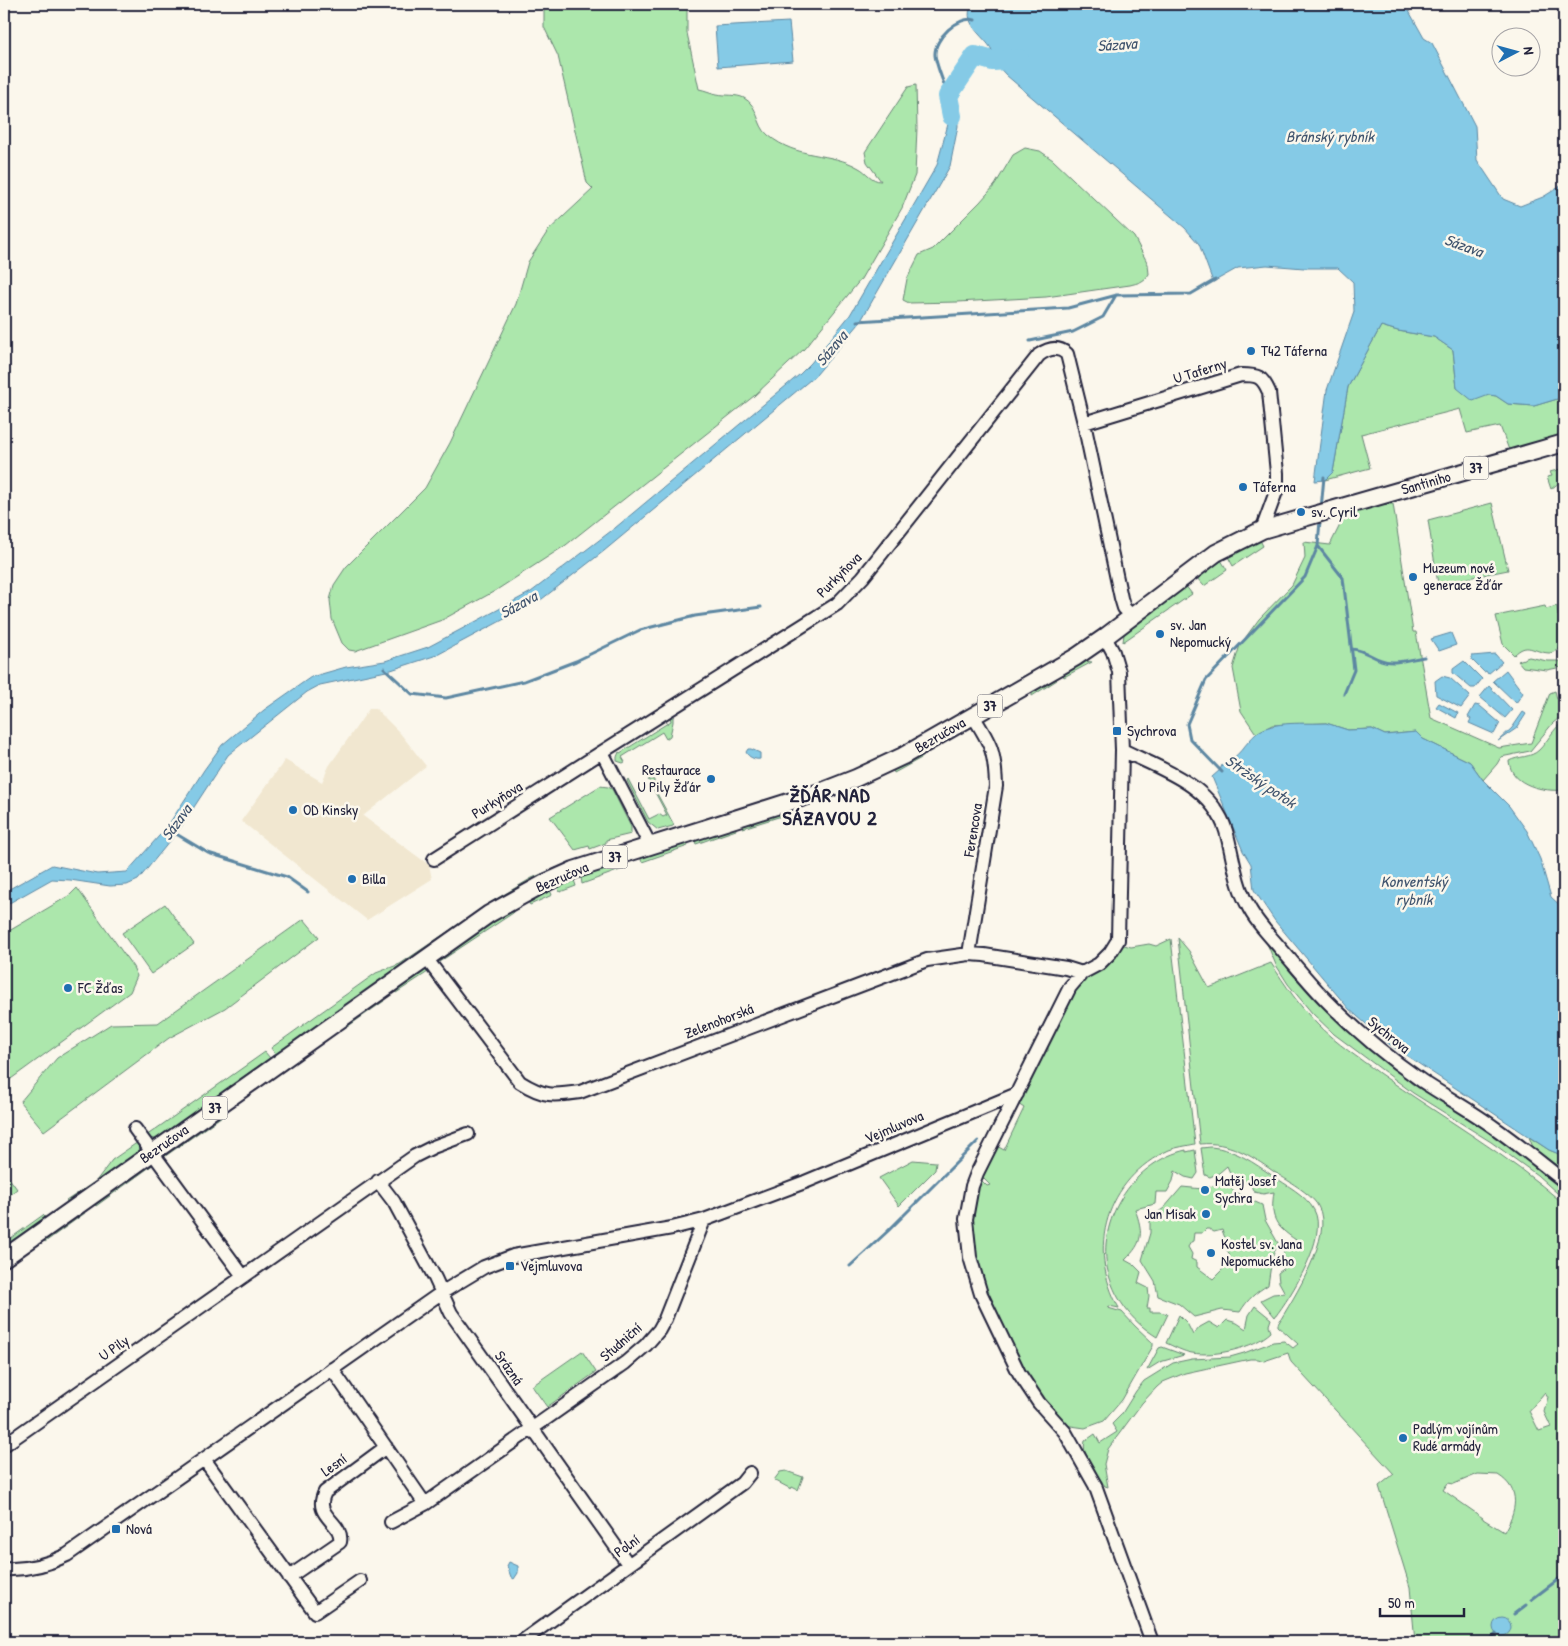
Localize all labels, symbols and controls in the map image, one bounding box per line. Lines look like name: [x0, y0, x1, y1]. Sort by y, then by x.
north arrow: [1490, 28, 1540, 78]
water label: Sázava: [1097, 32, 1139, 56]
text: N: [1520, 46, 1539, 56]
water label: Bránský rybník: [1286, 125, 1375, 147]
water label: Sázava: [1442, 228, 1488, 263]
water label: Sázava: [810, 325, 853, 370]
place label: T42 Táferna: [1261, 340, 1327, 361]
marker: T42 Táferna: [1245, 345, 1257, 357]
street label: U Taferny: [1171, 352, 1229, 389]
road number: 37: [1464, 456, 1488, 479]
street label: Santiniho: [1399, 465, 1453, 500]
place label: Táferna: [1253, 476, 1296, 497]
marker: Táferna: [1237, 481, 1249, 493]
place label: sv. Cyril: [1311, 501, 1357, 522]
marker: sv. Cyril: [1295, 506, 1307, 518]
street label: Purkyňova: [811, 547, 866, 602]
place label: Muzeum nové generace Žďár: [1423, 557, 1503, 595]
marker: Muzeum nové generace Žďár: [1407, 571, 1419, 583]
water label: Sázava: [495, 584, 542, 623]
place label: sv. Jan Nepomucký: [1170, 614, 1231, 652]
marker: sv. Jan Nepomucký: [1154, 628, 1166, 640]
road number: 37: [978, 694, 1002, 718]
street label: Bezručova: [910, 712, 969, 758]
place label: Sychrova: [1127, 720, 1176, 741]
marker: Sychrova: [1111, 725, 1123, 737]
water label: Stržský potok: [1221, 749, 1302, 814]
place label: Restaurace U Pily Žďár: [637, 759, 701, 797]
marker: Restaurace U Pily Žďár: [705, 773, 717, 785]
street label: Purkyňova: [467, 776, 526, 823]
district label: ŽĎÁR NAD SÁZAVOU 2: [782, 781, 878, 831]
water label: Sázava: [156, 798, 197, 844]
place label: OD Kinsky: [303, 799, 358, 820]
street label: Ferencova: [958, 802, 987, 859]
marker: OD Kinsky: [287, 804, 299, 816]
road number: 37: [602, 846, 628, 869]
street label: Bezručova: [532, 856, 592, 897]
place label: Billa: [362, 868, 385, 889]
water label: Konventský rybník: [1380, 870, 1450, 910]
marker: Billa: [346, 873, 358, 885]
place label: FC Žďas: [77, 977, 123, 998]
marker: FC Žďas: [62, 982, 74, 994]
street label: Zelenohorská: [681, 998, 756, 1043]
street label: Sychrova: [1364, 1011, 1415, 1058]
road number: 37: [202, 1096, 228, 1120]
street label: Vejmluvova: [861, 1105, 927, 1148]
street label: Bezručova: [135, 1119, 193, 1168]
place label: Matěj Josef Sychra: [1215, 1170, 1277, 1208]
marker: Matěj Josef Sychra: [1199, 1184, 1211, 1196]
place label: Jan Misak: [1144, 1203, 1196, 1224]
marker: Jan Misak: [1200, 1208, 1212, 1220]
place label: Kostel sv. Jana Nepomuckého: [1221, 1233, 1302, 1271]
marker: Kostel sv. Jana Nepomuckého: [1205, 1247, 1217, 1259]
place label: Vejmluvova: [520, 1255, 582, 1276]
marker: Vejmluvova: [504, 1260, 516, 1272]
street label: Studniční: [595, 1317, 646, 1366]
street label: U Pily: [94, 1330, 133, 1366]
street label: Srázná: [490, 1346, 529, 1389]
place label: Padlým vojínům Rudé armády: [1413, 1418, 1498, 1456]
marker: Padlým vojínům Rudé armády: [1397, 1432, 1409, 1444]
street label: Lesní: [316, 1448, 351, 1481]
place label: Nová: [126, 1518, 152, 1539]
marker: Nová: [110, 1523, 122, 1535]
street label: Polní: [609, 1529, 644, 1562]
scale bar: [1380, 1586, 1464, 1618]
text: 50 m: [1388, 1592, 1415, 1613]

